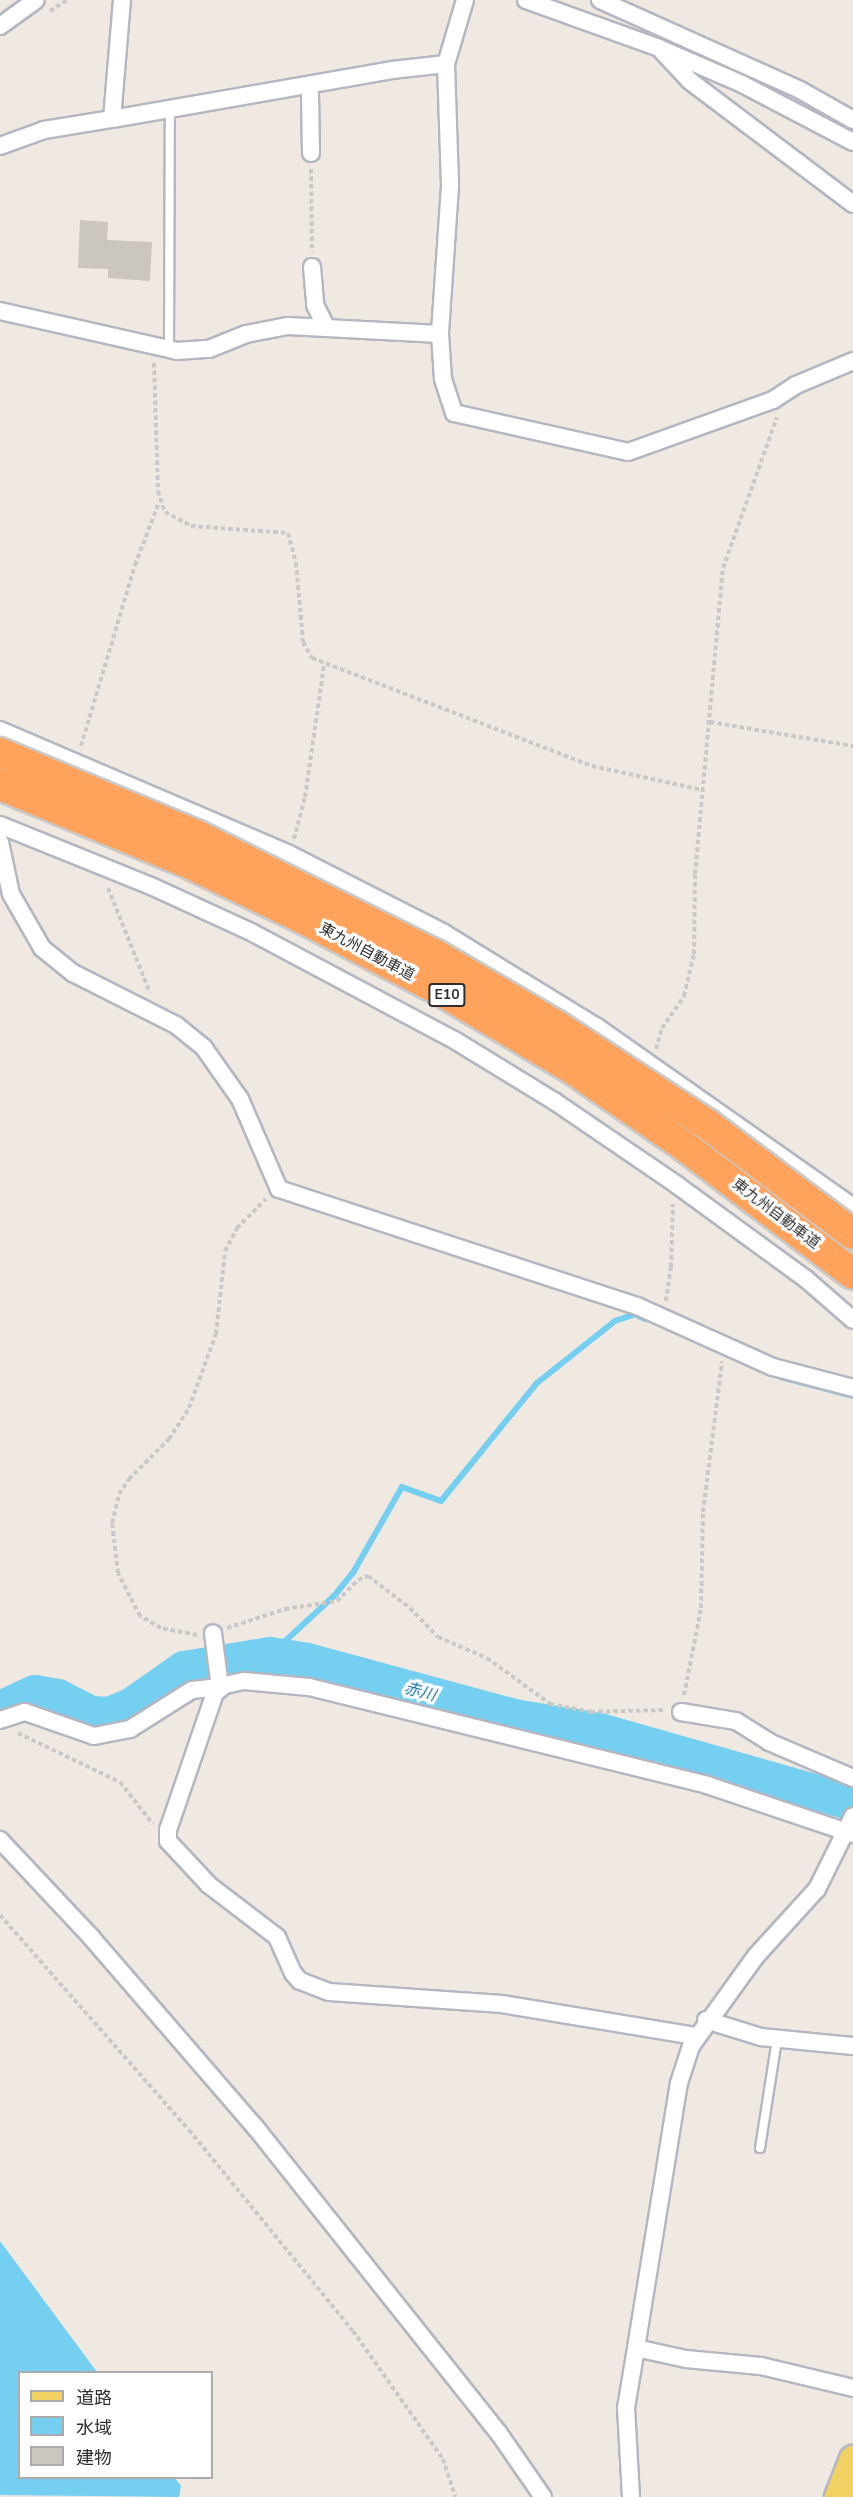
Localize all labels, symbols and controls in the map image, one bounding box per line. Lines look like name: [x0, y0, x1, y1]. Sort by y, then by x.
street label: 東九州自動車道: [316, 919, 418, 985]
road number: E10: [428, 984, 466, 1006]
street label: 東九州自動車道: [729, 1175, 823, 1253]
water label: 赤川: [402, 1679, 438, 1705]
legend: [18, 2371, 213, 2479]
text: 道路: [76, 2386, 112, 2410]
text: 水域: [76, 2416, 112, 2440]
text: 建物: [76, 2446, 112, 2470]

